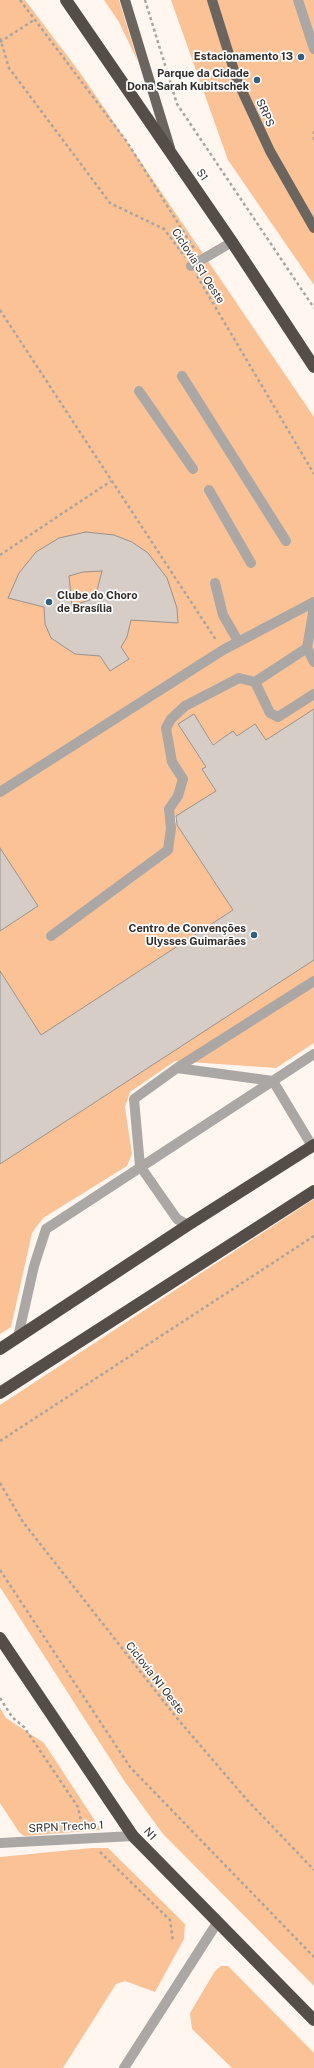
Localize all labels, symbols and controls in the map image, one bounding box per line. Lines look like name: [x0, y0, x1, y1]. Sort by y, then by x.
place label: Estacionamento 13: [194, 50, 293, 64]
marker: Estacionamento 13: [296, 52, 306, 62]
place label: Parque da Cidade Dona Sarah Kubitschek: [127, 67, 249, 93]
marker: Parque da Cidade Dona Sarah Kubitschek: [252, 75, 262, 85]
street label: SRPS: [253, 97, 277, 129]
street label: S1: [193, 166, 211, 184]
street label: Ciclovia S1 Oeste: [169, 226, 227, 306]
place label: Clube do Choro de Brasília: [57, 589, 138, 615]
marker: Clube do Choro de Brasília: [44, 597, 54, 607]
place label: Centro de Convenções Ulysses Guimarães: [129, 922, 246, 948]
marker: Centro de Convenções Ulysses Guimarães: [249, 930, 259, 940]
street label: Ciclovia N1 Oeste: [123, 1639, 187, 1717]
street label: SRPN Trecho 1: [28, 1818, 104, 1836]
street label: N1: [141, 1825, 159, 1843]

